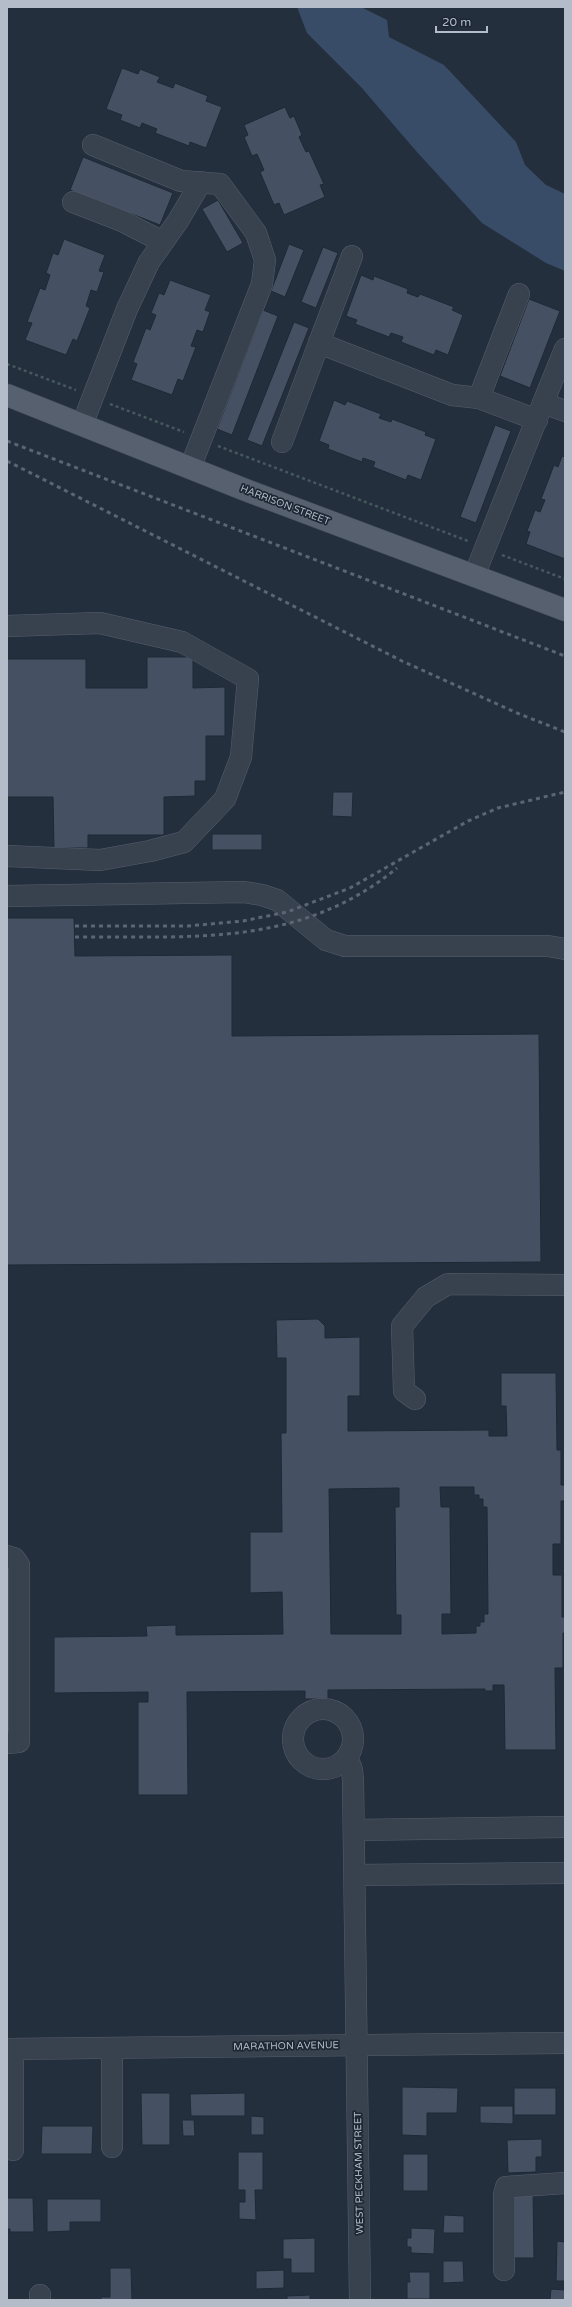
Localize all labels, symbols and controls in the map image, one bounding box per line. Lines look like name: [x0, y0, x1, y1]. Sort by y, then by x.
scale bar: [436, 8, 487, 34]
text: 20 m: [442, 15, 471, 29]
street label: HARRISON STREET: [239, 482, 331, 528]
street label: MARATHON AVENUE: [233, 2039, 339, 2053]
street label: WEST PECKHAM STREET: [352, 2112, 366, 2234]

